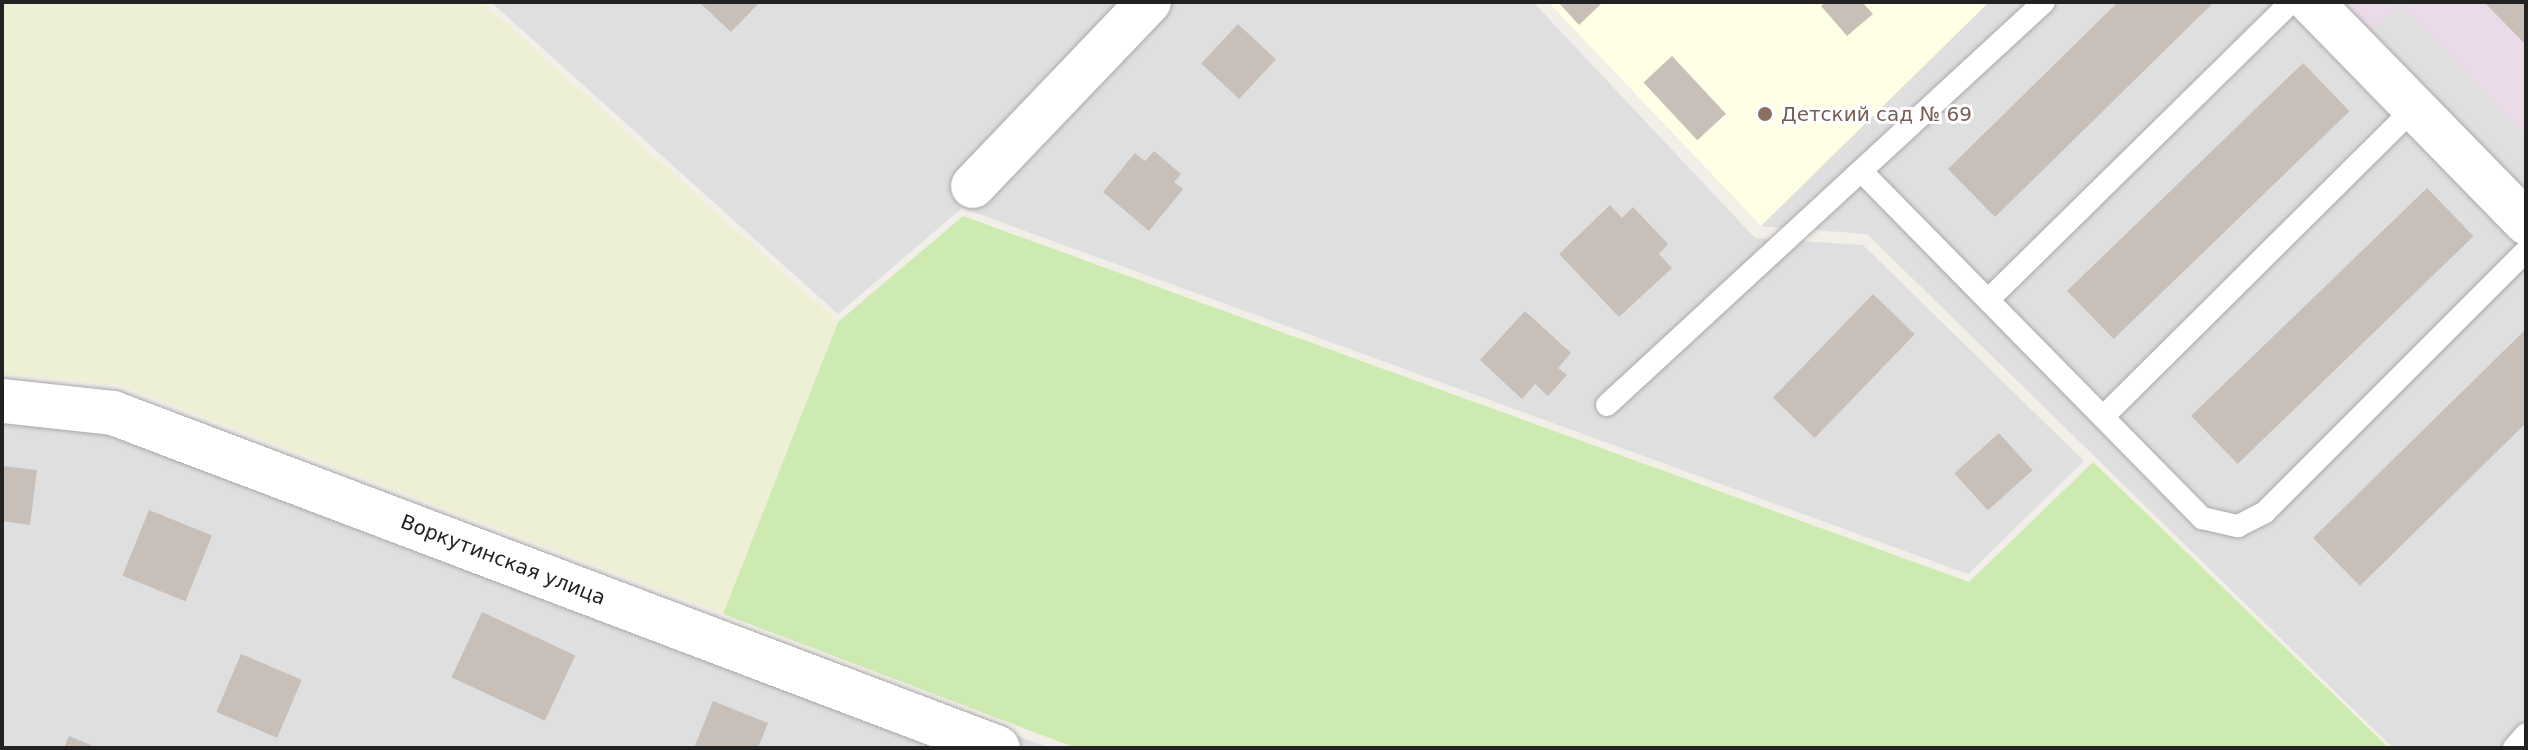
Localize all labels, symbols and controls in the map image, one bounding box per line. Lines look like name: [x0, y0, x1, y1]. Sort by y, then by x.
place label: Детский сад № 69: [1781, 102, 1972, 126]
marker: Детский сад № 69: [1756, 105, 1774, 123]
street label: Воркутинская улица: [397, 510, 609, 610]

